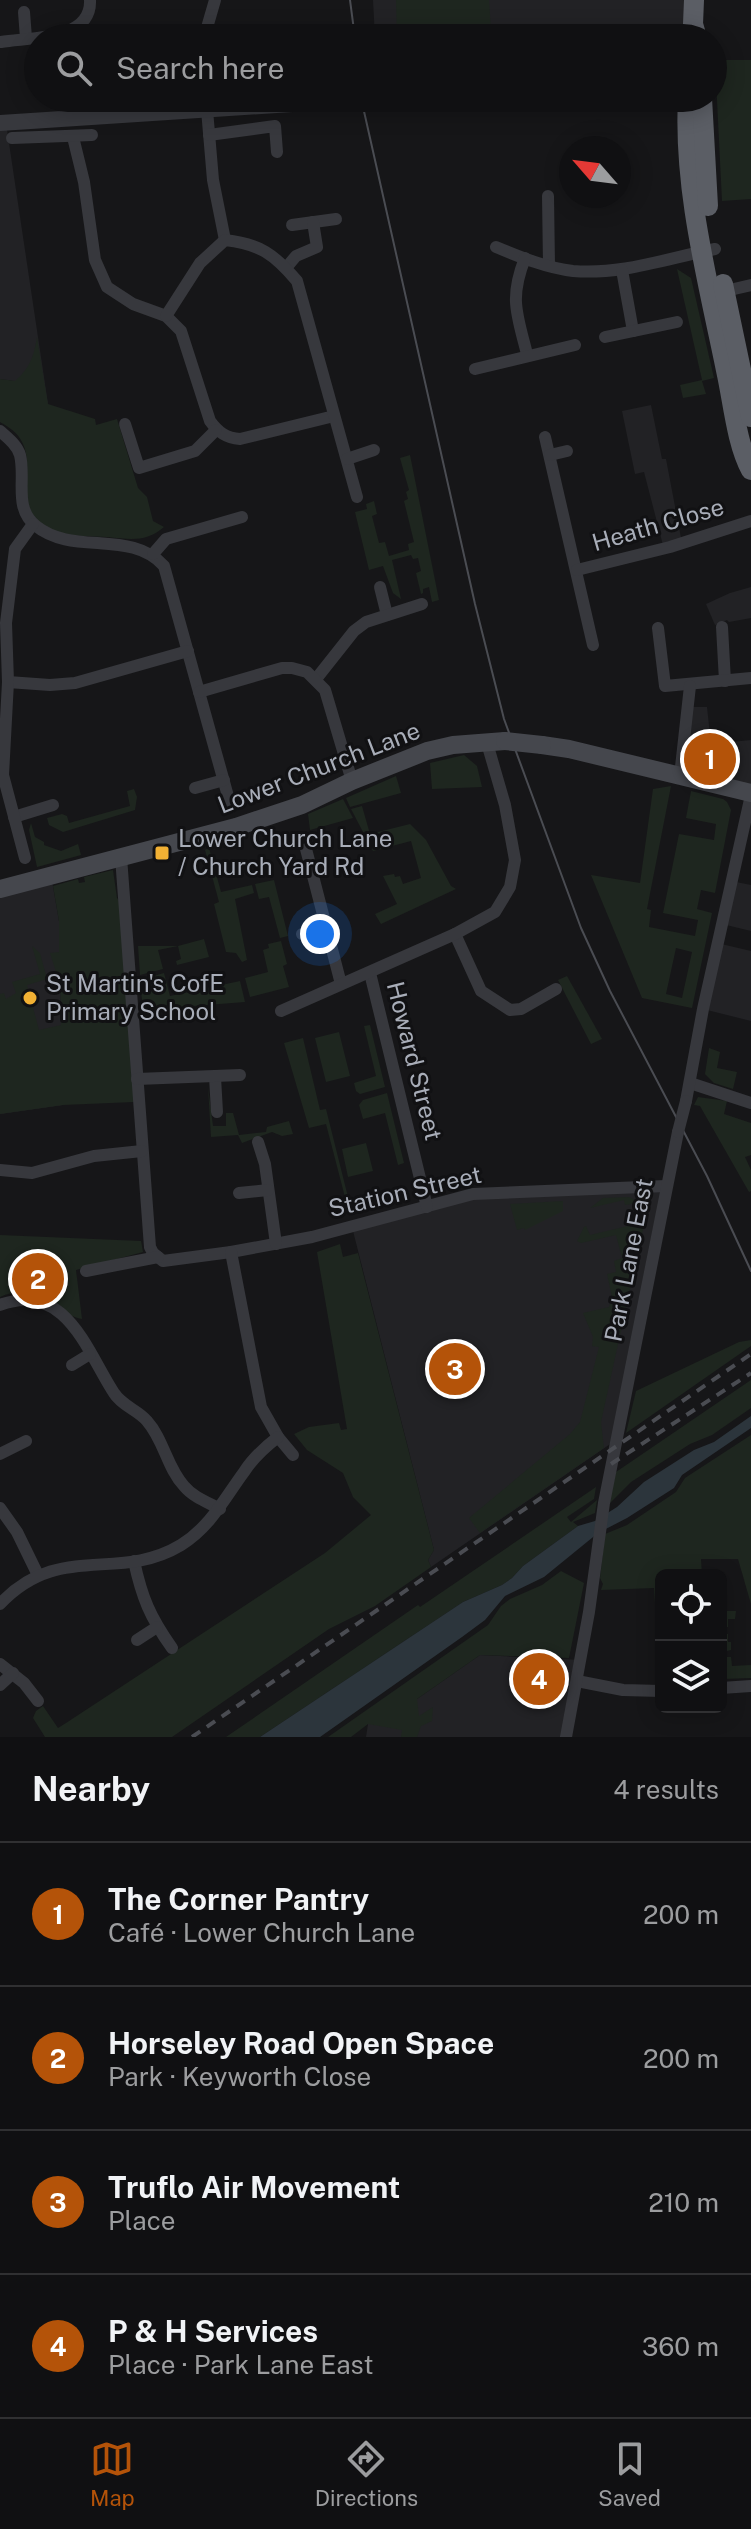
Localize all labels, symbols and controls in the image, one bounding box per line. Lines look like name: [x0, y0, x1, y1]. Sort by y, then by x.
search box: [24, 24, 727, 112]
icon: search: [52, 46, 96, 90]
text: Search here: [116, 50, 284, 86]
north arrow: [559, 136, 631, 208]
street label: Heath Close: [589, 492, 727, 556]
street label: Lower Church Lane: [214, 716, 424, 819]
pin: 1: [684, 729, 736, 789]
place label: Lower Church Lane / Church Yard Rd: [178, 824, 392, 880]
marker: Lower Church Lane / Church Yard Rd: [153, 844, 171, 862]
your location: [300, 914, 340, 954]
place label: St Martin's CofE Primary School: [46, 969, 224, 1025]
street label: Howard Street: [382, 978, 448, 1143]
marker: St Martin's CofE Primary School: [21, 989, 39, 1007]
street label: Station Street: [326, 1160, 484, 1222]
street label: Park Lane East: [598, 1176, 658, 1344]
pin: 2: [12, 1249, 64, 1309]
pin: 3: [429, 1339, 481, 1399]
map controls: [655, 1569, 727, 1713]
button: locate: [655, 1569, 727, 1641]
button: layers: [655, 1641, 727, 1713]
pin: 4: [513, 1649, 565, 1709]
text: Nearby: [32, 1769, 150, 1809]
text: 4 results: [613, 1774, 719, 1805]
text: The Corner Pantry: [108, 1881, 369, 1917]
text: 1: [52, 1899, 64, 1930]
text: 200 m: [643, 1899, 719, 1930]
text: Café · Lower Church Lane: [108, 1917, 415, 1948]
text: Horseley Road Open Space: [108, 2025, 494, 2061]
text: 2: [50, 2043, 66, 2074]
text: 200 m: [643, 2043, 719, 2074]
text: Park · Keyworth Close: [108, 2061, 371, 2092]
text: Truflo Air Movement: [108, 2169, 400, 2205]
text: 3: [49, 2187, 67, 2218]
text: 210 m: [648, 2187, 719, 2218]
text: Place: [108, 2205, 175, 2236]
text: P & H Services: [108, 2313, 318, 2349]
text: 4: [49, 2331, 67, 2362]
text: 360 m: [642, 2331, 719, 2362]
text: Place · Park Lane East: [108, 2349, 374, 2380]
tab: Map: [90, 2437, 135, 2511]
tab: Directions: [315, 2437, 418, 2511]
tab: Saved: [598, 2437, 661, 2511]

